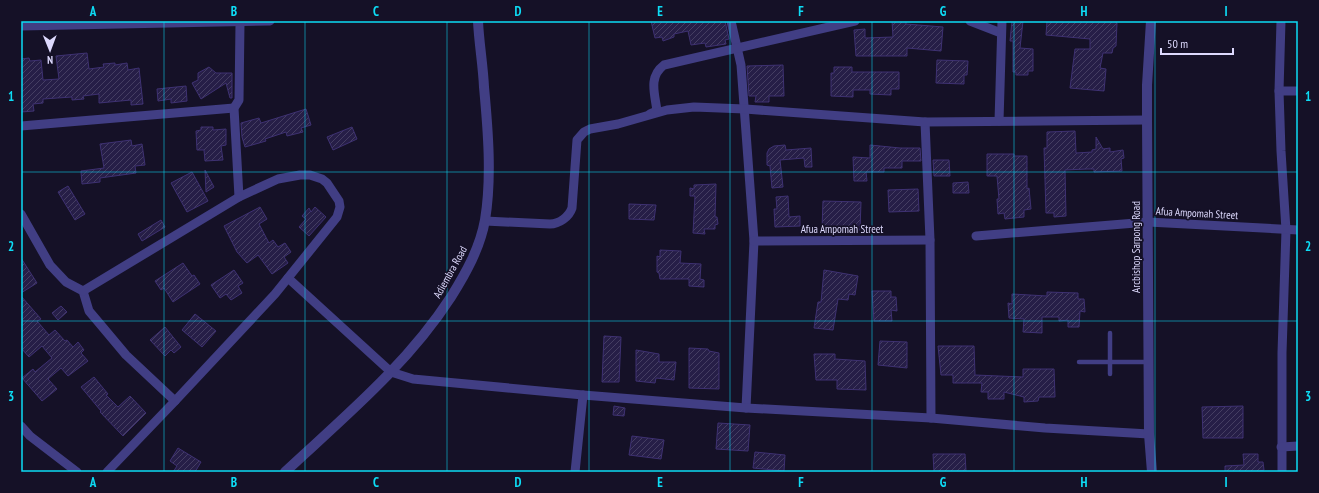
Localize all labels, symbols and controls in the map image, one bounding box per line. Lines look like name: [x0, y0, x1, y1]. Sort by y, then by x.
text: A: [89, 3, 97, 20]
text: B: [231, 3, 237, 20]
text: C: [373, 3, 379, 20]
text: D: [515, 3, 522, 20]
text: E: [657, 3, 663, 20]
text: F: [798, 3, 804, 20]
text: G: [940, 3, 947, 20]
text: H: [1081, 3, 1088, 20]
text: I: [1224, 3, 1228, 20]
north arrow: [30, 30, 70, 70]
scale bar: [1161, 30, 1233, 56]
text: 50 m: [1167, 36, 1188, 51]
text: N: [47, 53, 53, 67]
text: 1: [8, 88, 14, 105]
text: 1: [1305, 88, 1311, 105]
street label: Arcbishop Sarpong Road: [1129, 201, 1143, 293]
street label: Afua Ampomah Street: [1155, 204, 1239, 222]
street label: Afua Ampomah Street: [801, 222, 883, 236]
text: 2: [8, 238, 14, 255]
text: 2: [1305, 238, 1311, 255]
street label: Adiembra Road: [430, 243, 470, 300]
text: 3: [8, 388, 14, 405]
text: 3: [1305, 388, 1311, 405]
text: A: [89, 474, 97, 491]
text: B: [231, 474, 237, 491]
text: C: [373, 474, 379, 491]
text: D: [515, 474, 522, 491]
text: E: [657, 474, 663, 491]
text: F: [798, 474, 804, 491]
text: G: [940, 474, 947, 491]
text: H: [1081, 474, 1088, 491]
text: I: [1224, 474, 1228, 491]

